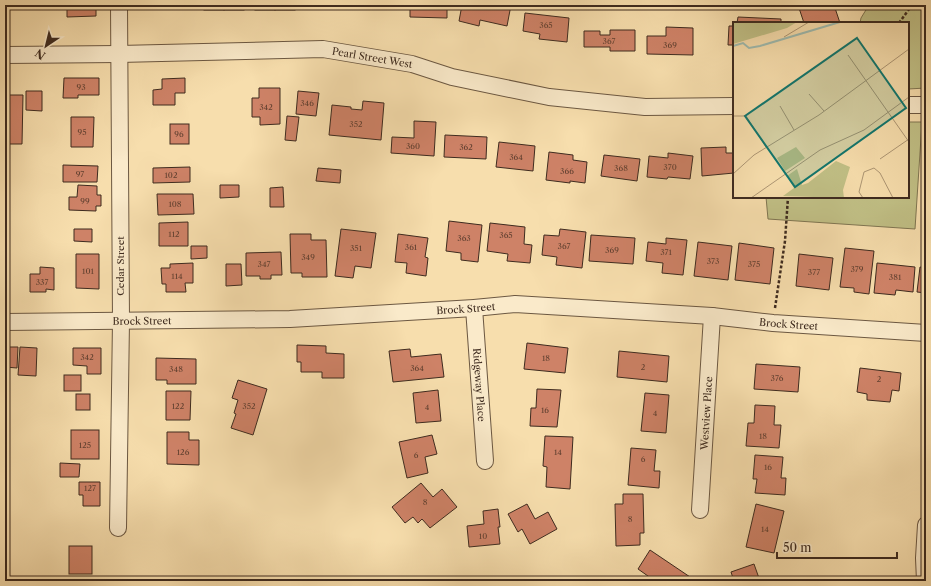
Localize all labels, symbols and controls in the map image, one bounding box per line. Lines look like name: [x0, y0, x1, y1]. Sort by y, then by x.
house number: 365: [539, 20, 553, 30]
inset map: [733, 22, 909, 198]
north arrow: [26, 26, 66, 66]
house number: 367: [603, 36, 616, 46]
house number: 369: [663, 40, 677, 50]
text: N: [32, 45, 48, 63]
street label: Pearl Street West: [331, 45, 414, 71]
house number: 93: [76, 82, 86, 92]
house number: 346: [300, 98, 314, 108]
house number: 342: [259, 102, 273, 112]
house number: 352: [349, 119, 363, 129]
house number: 95: [77, 127, 87, 137]
house number: 96: [174, 129, 184, 139]
house number: 360: [406, 141, 420, 151]
house number: 362: [459, 142, 473, 152]
house number: 364: [509, 152, 523, 162]
house number: 370: [663, 162, 677, 172]
house number: 368: [614, 163, 628, 173]
house number: 366: [560, 166, 574, 176]
house number: 97: [76, 169, 84, 179]
house number: 102: [164, 170, 178, 180]
house number: 99: [80, 196, 90, 206]
house number: 108: [168, 199, 182, 209]
house number: 112: [168, 229, 180, 239]
house number: 365: [499, 230, 513, 240]
house number: 363: [457, 233, 471, 243]
street label: Cedar Street: [114, 236, 127, 296]
house number: 367: [558, 241, 571, 251]
house number: 361: [405, 242, 418, 252]
house number: 351: [350, 243, 363, 253]
house number: 369: [605, 245, 619, 255]
house number: 371: [660, 247, 672, 257]
house number: 349: [301, 252, 315, 262]
house number: 373: [707, 256, 719, 266]
house number: 347: [258, 259, 271, 269]
house number: 375: [748, 259, 760, 269]
house number: 379: [850, 264, 864, 274]
house number: 101: [82, 266, 95, 276]
house number: 377: [808, 267, 820, 277]
house number: 114: [171, 271, 183, 281]
house number: 381: [889, 272, 902, 282]
house number: 337: [36, 277, 48, 287]
street label: Brock Street: [436, 300, 496, 317]
street label: Brock Street: [112, 314, 172, 328]
street label: Brock Street: [758, 315, 819, 333]
street label: Ridgeway Place: [470, 348, 488, 423]
house number: 342: [80, 352, 94, 362]
house number: 18: [542, 353, 550, 363]
house number: 2: [641, 362, 646, 372]
house number: 364: [410, 363, 424, 373]
house number: 348: [169, 364, 183, 374]
house number: 376: [771, 373, 784, 383]
house number: 2: [877, 374, 882, 384]
street label: Westview Place: [698, 376, 715, 451]
house number: 122: [172, 401, 185, 411]
house number: 352: [242, 401, 256, 411]
house number: 4: [425, 402, 430, 412]
house number: 16: [541, 405, 549, 415]
house number: 4: [653, 408, 658, 418]
house number: 18: [759, 431, 767, 441]
house number: 125: [79, 440, 91, 450]
house number: 126: [177, 447, 190, 457]
house number: 14: [554, 447, 562, 457]
house number: 6: [414, 450, 419, 460]
house number: 6: [641, 454, 646, 464]
house number: 16: [764, 462, 772, 472]
house number: 127: [84, 483, 96, 493]
house number: 8: [423, 497, 428, 507]
house number: 8: [628, 514, 633, 524]
house number: 14: [761, 524, 769, 534]
house number: 10: [479, 531, 487, 541]
scale bar: [777, 534, 897, 560]
text: 50 m: [783, 540, 812, 555]

